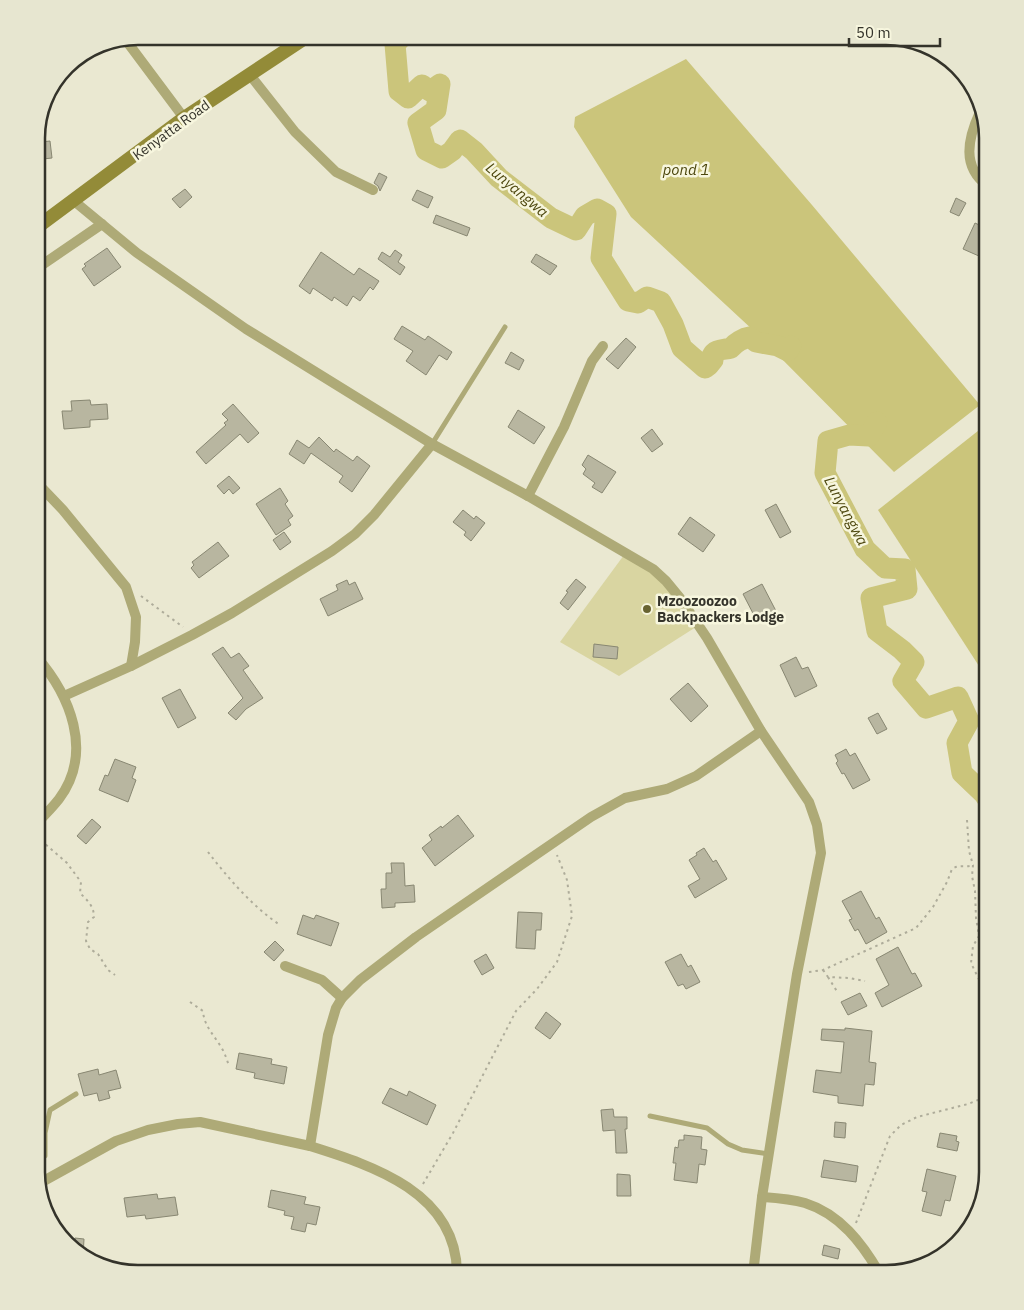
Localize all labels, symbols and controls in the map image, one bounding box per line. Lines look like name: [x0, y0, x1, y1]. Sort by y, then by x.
scale bar: [849, 15, 940, 47]
text: 50 m: [856, 23, 891, 42]
street label: Kenyatta Road: [129, 96, 213, 164]
water label: Lunyangwa: [482, 158, 553, 221]
water label: pond 1: [662, 160, 709, 179]
water label: Lunyangwa: [820, 473, 873, 549]
place label: Mzoozoozoo Backpackers Lodge: [657, 592, 784, 626]
marker: Mzoozoozoo Backpackers Lodge: [641, 603, 653, 615]

